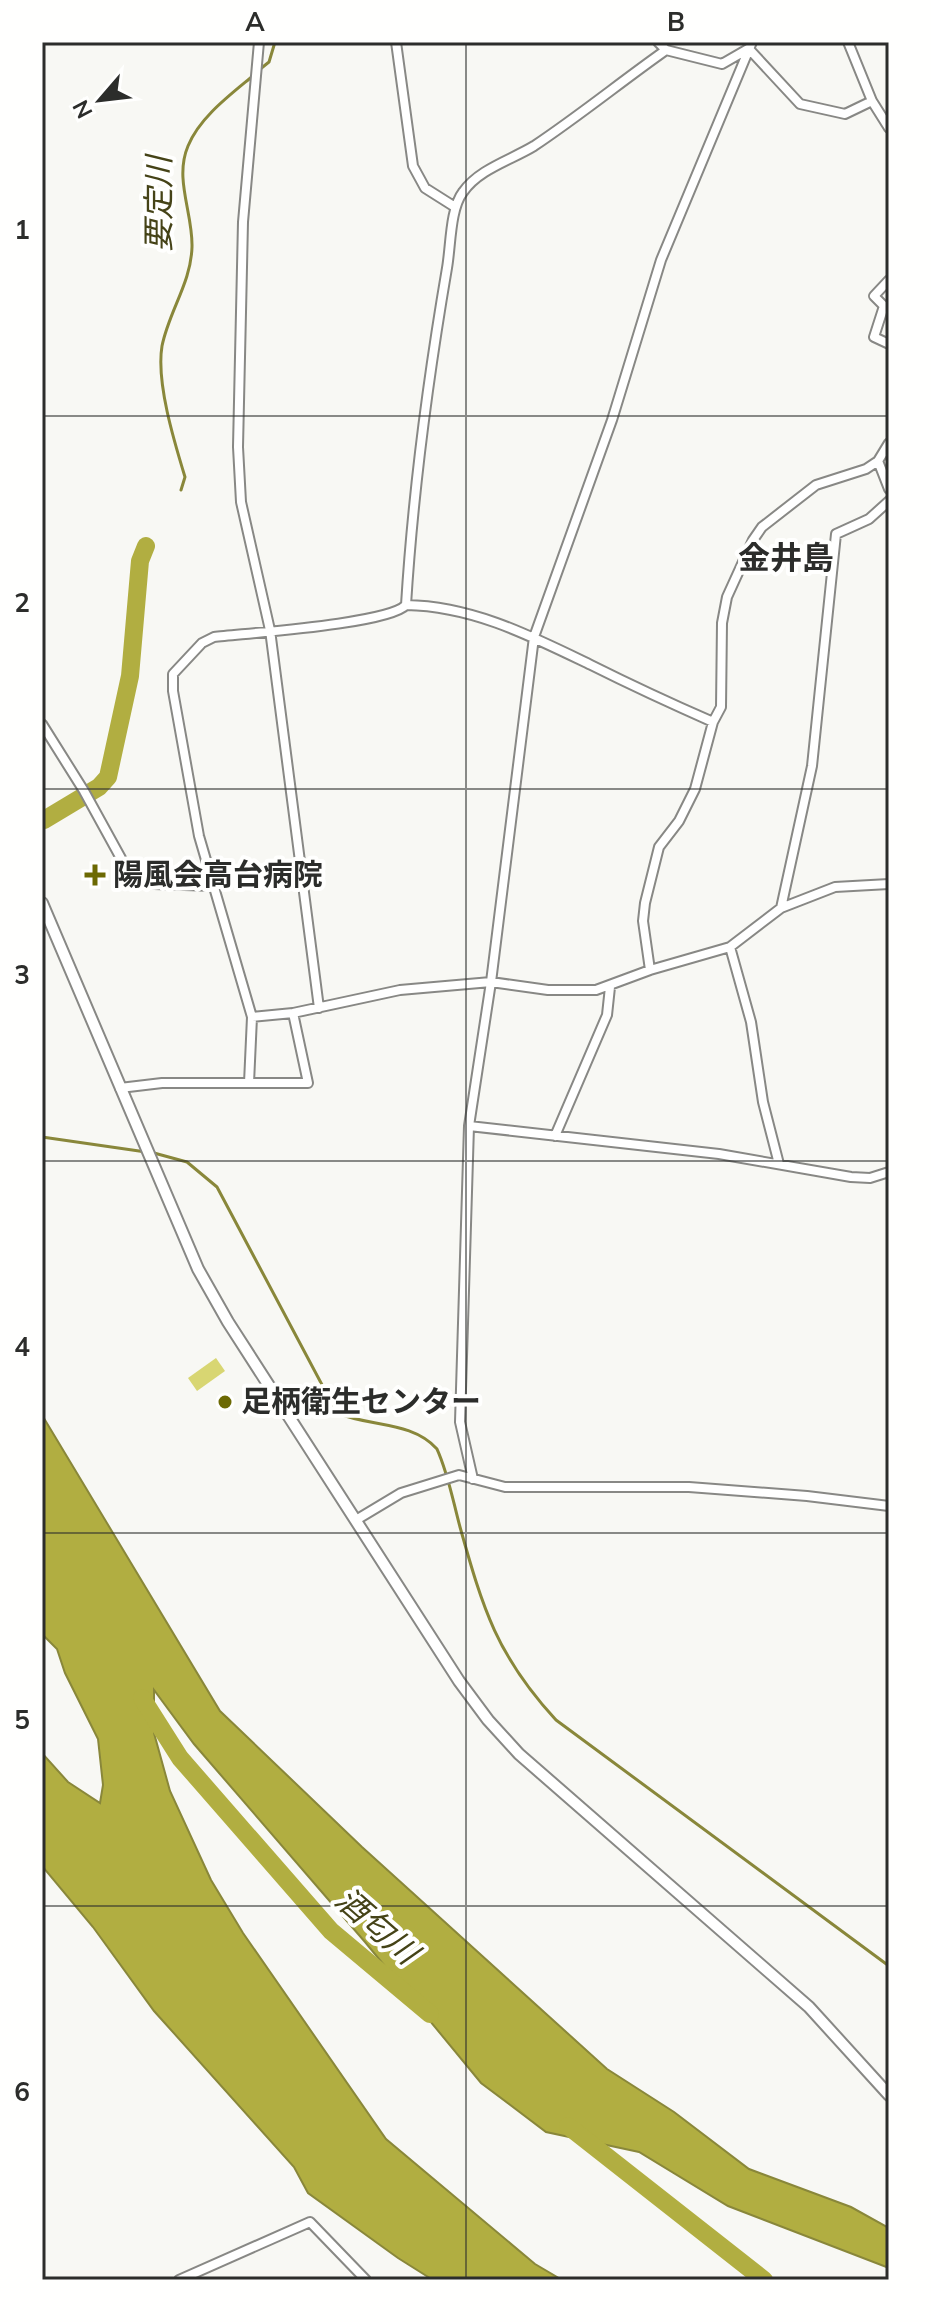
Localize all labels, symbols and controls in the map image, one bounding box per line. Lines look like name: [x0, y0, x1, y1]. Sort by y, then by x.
text: A: [245, 5, 265, 38]
text: B: [667, 5, 685, 38]
north arrow: [60, 60, 140, 140]
text: N: [66, 95, 99, 123]
water label: 要定川: [138, 153, 178, 252]
text: 1: [14, 213, 30, 246]
district label: 金井島: [738, 537, 834, 577]
text: 2: [14, 586, 30, 619]
place label: 陽風会高台病院: [113, 855, 323, 893]
marker: 陽風会高台病院: [84, 864, 106, 886]
text: 3: [14, 958, 30, 991]
text: 4: [14, 1330, 30, 1363]
place label: 足柄衛生センター: [241, 1382, 481, 1420]
marker: 足柄衛生センター: [216, 1393, 234, 1411]
text: 5: [14, 1703, 30, 1736]
water label: 酒匂川: [328, 1879, 429, 1974]
text: 6: [14, 2075, 30, 2108]

